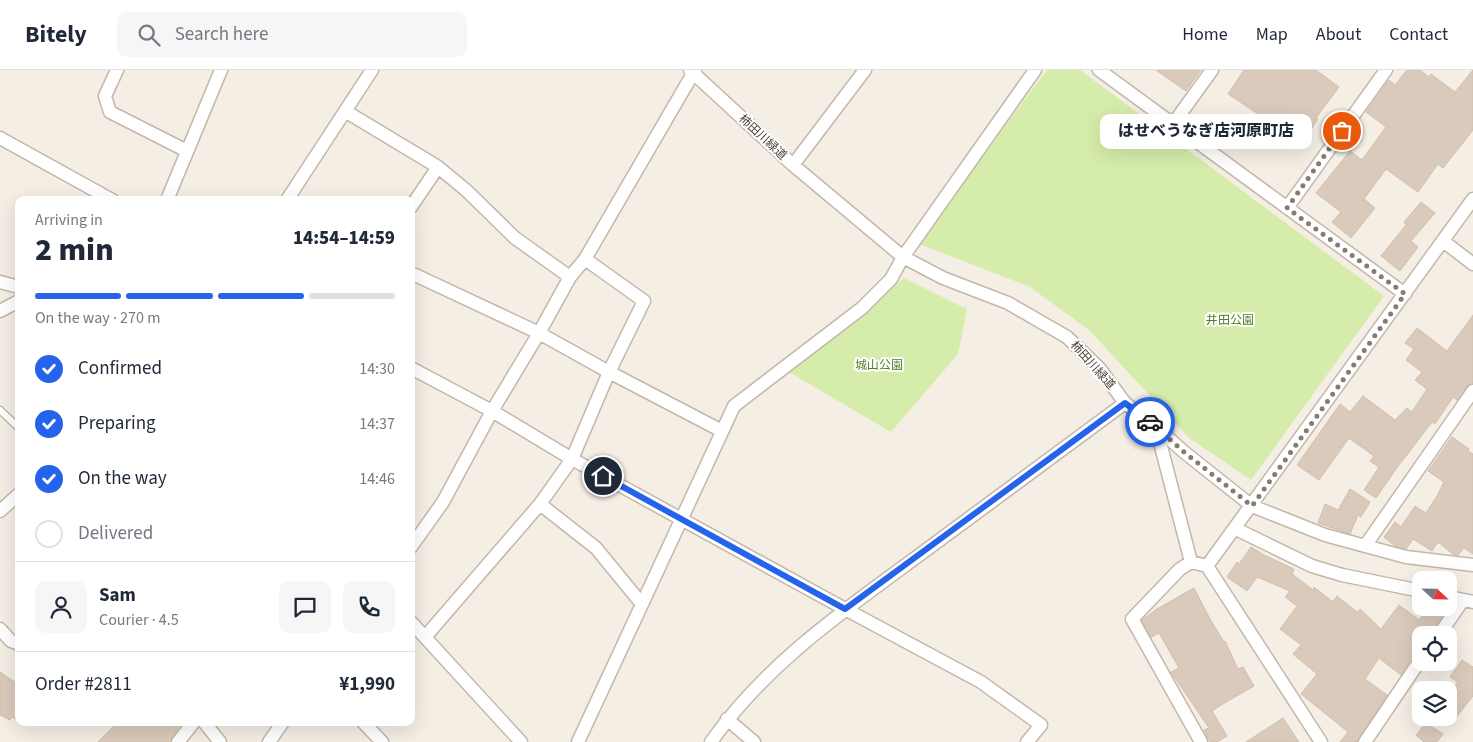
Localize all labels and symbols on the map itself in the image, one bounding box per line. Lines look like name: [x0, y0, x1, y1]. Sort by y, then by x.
pin: [1321, 110, 1363, 152]
street label: 柿田川緑道: [735, 111, 790, 164]
callout: はせべうなぎ店河原町店: [1100, 114, 1312, 148]
park label: 井田公園: [1206, 312, 1254, 329]
street label: 柿田川緑道: [1066, 337, 1119, 393]
park label: 城山公園: [855, 357, 903, 374]
courier: [1125, 397, 1175, 447]
pin: [582, 455, 624, 497]
north arrow: [1412, 571, 1458, 616]

